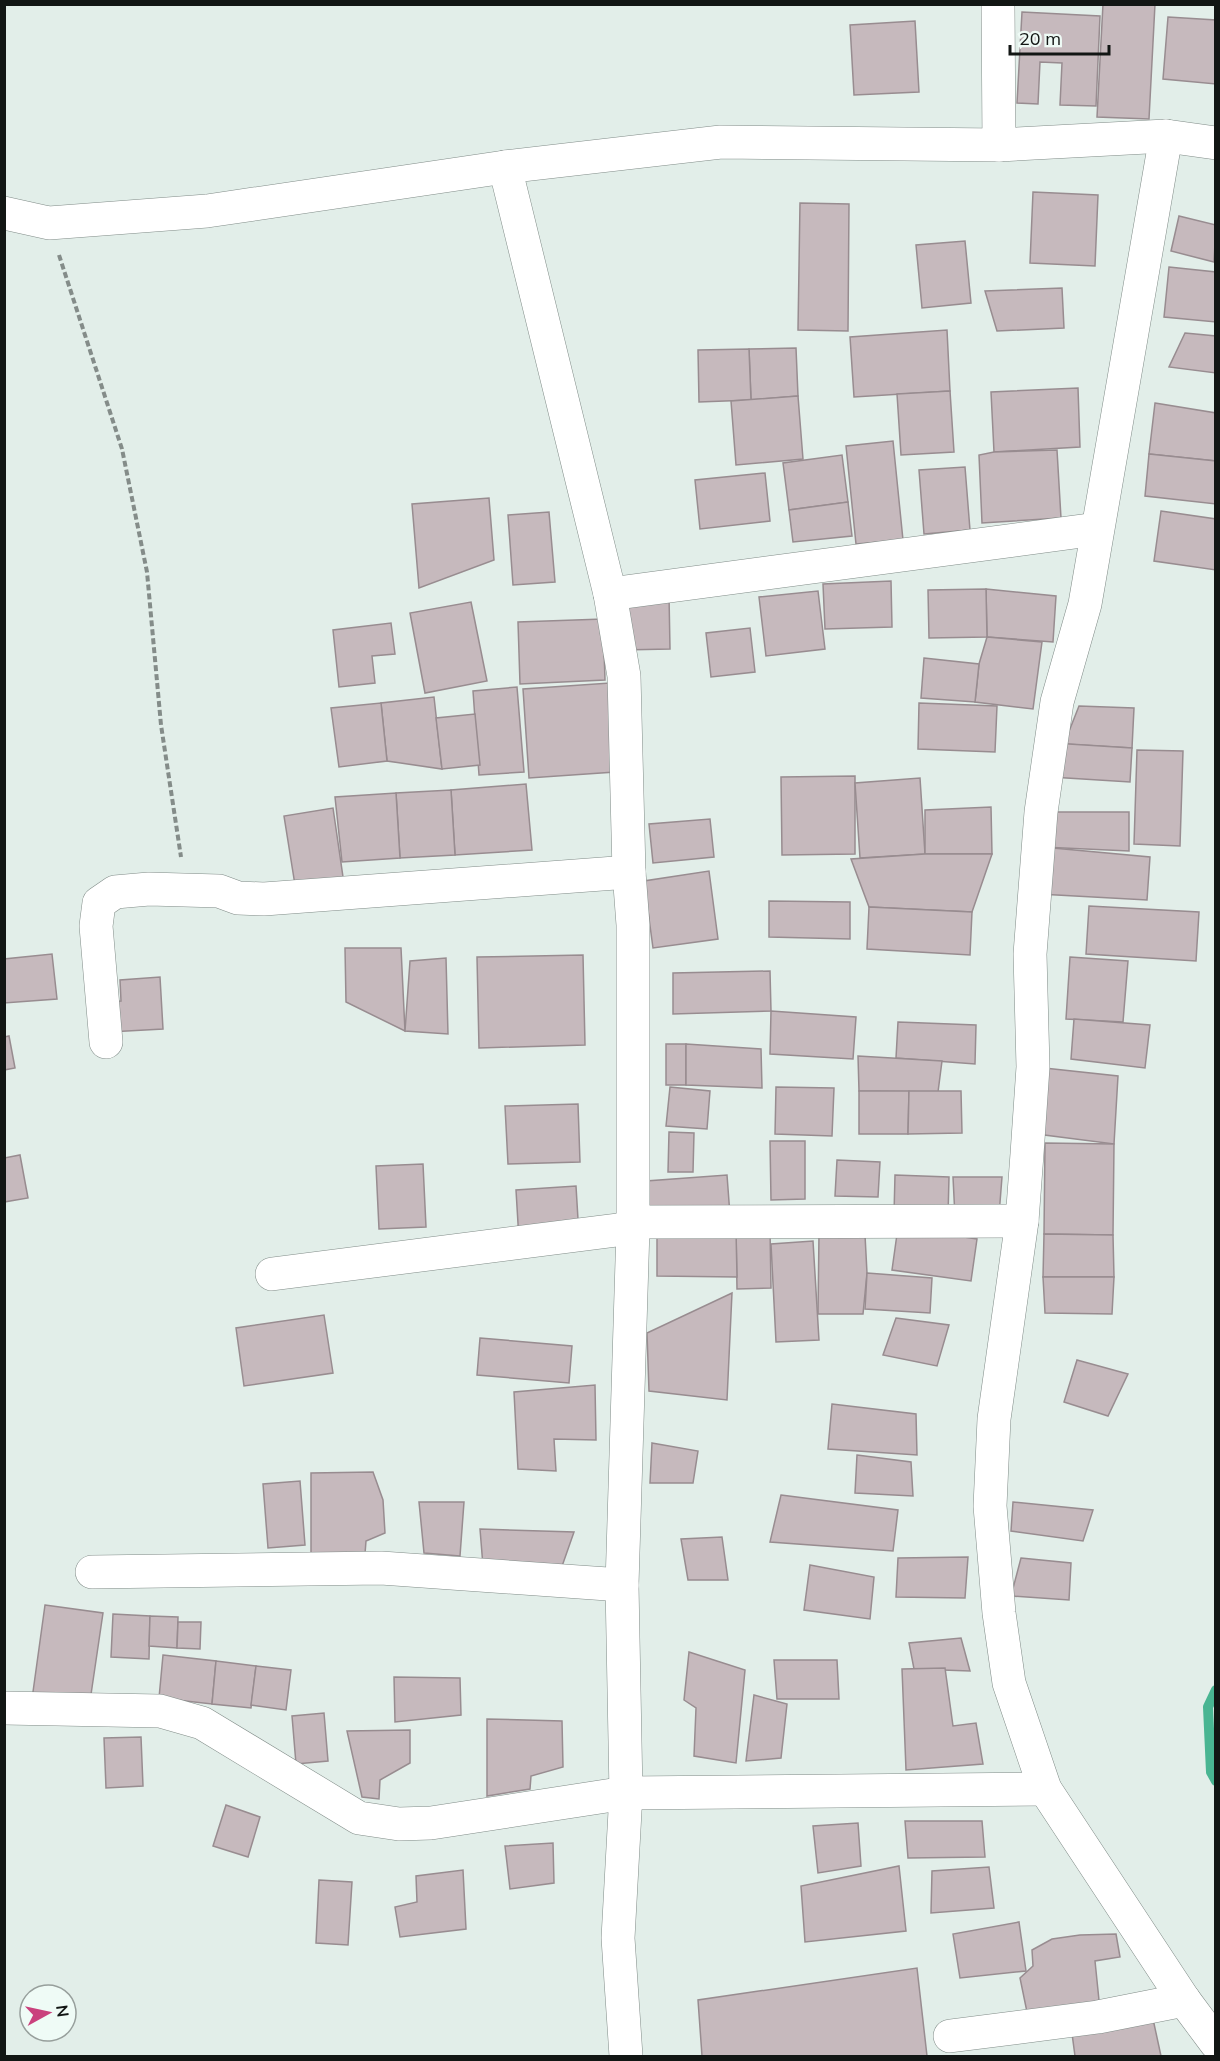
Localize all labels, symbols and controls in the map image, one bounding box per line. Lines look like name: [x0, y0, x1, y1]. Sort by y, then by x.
scale bar: [1010, 18, 1109, 56]
text: 20 m: [1019, 27, 1061, 50]
north arrow: [18, 1983, 78, 2043]
text: N: [52, 2004, 74, 2018]

